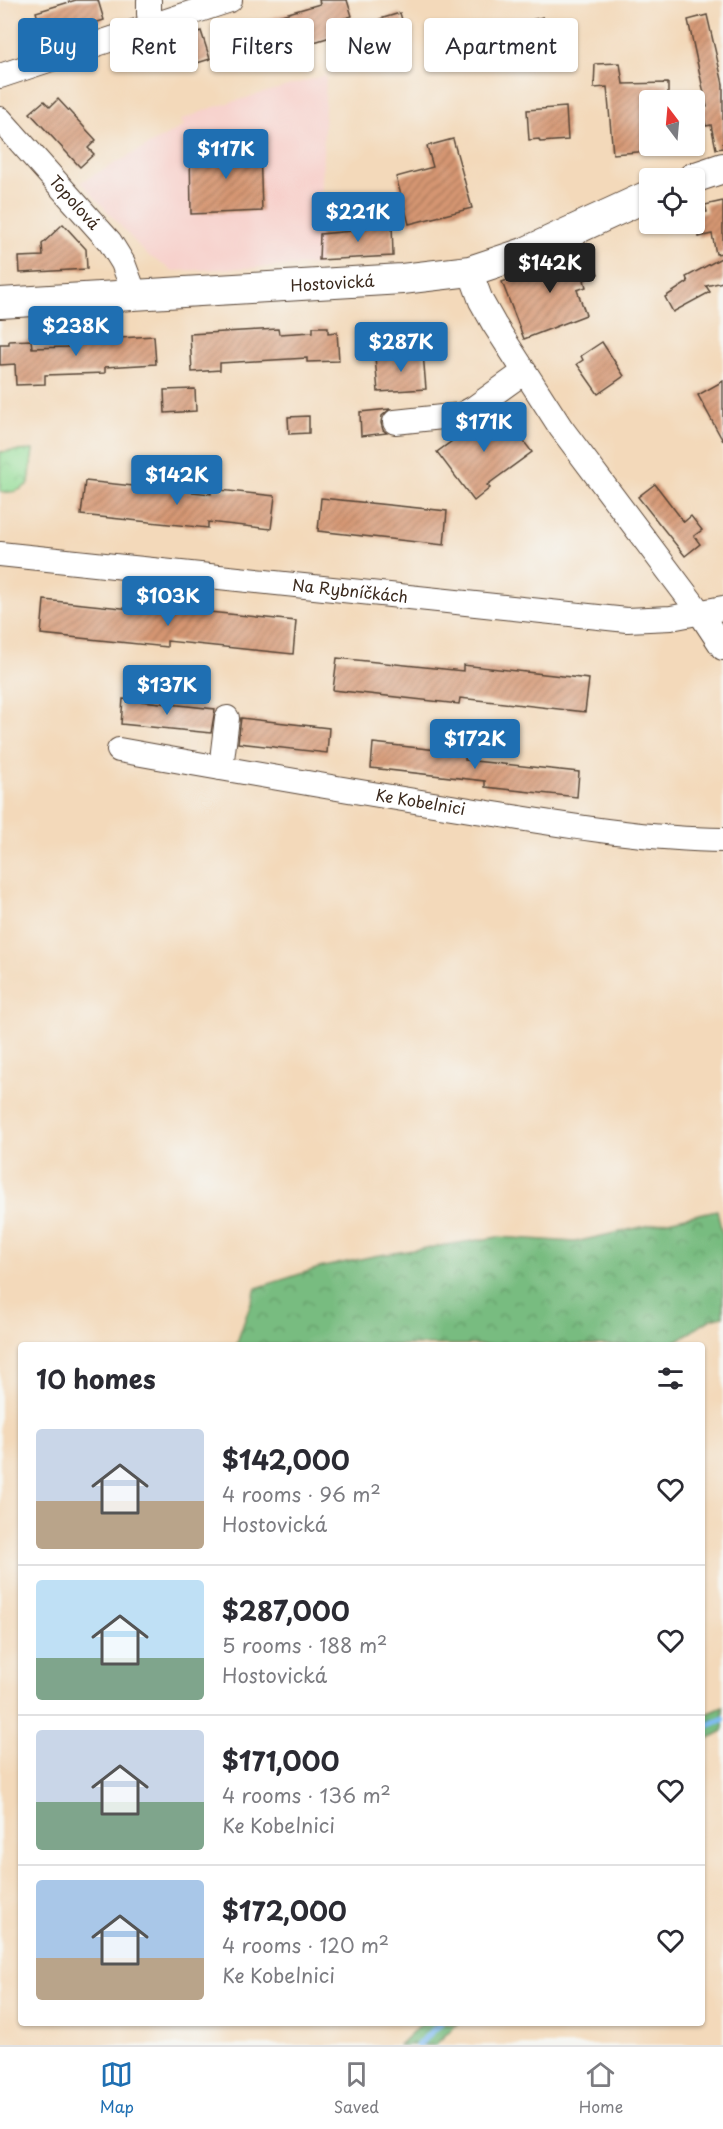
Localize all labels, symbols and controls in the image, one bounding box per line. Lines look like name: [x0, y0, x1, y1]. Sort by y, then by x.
chip: Buy: [18, 18, 98, 72]
chip: Rent: [110, 18, 198, 72]
chip: Filters: [210, 18, 314, 72]
chip: New: [326, 18, 412, 72]
chip: Apartment: [424, 18, 578, 72]
north arrow: [639, 90, 705, 156]
map controls: [639, 90, 705, 234]
pin: $117K: [184, 129, 268, 180]
text: $117K: [197, 133, 255, 163]
button: locate: [639, 168, 705, 234]
street label: Topolová: [44, 169, 107, 235]
pin: $221K: [316, 192, 400, 243]
text: $221K: [326, 196, 390, 226]
pin: $142K: [508, 243, 592, 294]
text: $142K: [518, 247, 582, 277]
street label: Hostovická: [290, 268, 375, 297]
pin: $238K: [34, 306, 118, 357]
text: $238K: [42, 310, 110, 340]
pin: $287K: [359, 322, 443, 373]
text: $287K: [369, 326, 433, 356]
pin: $171K: [442, 402, 526, 453]
text: $171K: [456, 406, 512, 436]
pin: $142K: [135, 455, 219, 506]
text: $142K: [145, 459, 209, 489]
street label: Na Rybníčkách: [291, 572, 409, 608]
pin: $103K: [126, 576, 210, 627]
text: $103K: [136, 580, 200, 610]
pin: $137K: [125, 665, 209, 716]
text: $137K: [137, 669, 197, 699]
pin: $172K: [433, 719, 517, 770]
text: $172K: [444, 723, 506, 753]
street label: Ke Kobelnici: [374, 782, 467, 820]
text: 10 homes: [36, 1359, 156, 1398]
icon: filters: [654, 1362, 687, 1395]
text: $142,000: [222, 1440, 350, 1479]
icon: home: [84, 1453, 156, 1525]
icon: heart: [654, 1473, 687, 1506]
text: 4 rooms · 96 m²: [222, 1479, 381, 1509]
text: Hostovická: [222, 1509, 327, 1539]
text: $287,000: [222, 1591, 350, 1630]
icon: home: [84, 1604, 156, 1676]
icon: heart: [654, 1624, 687, 1657]
text: 5 rooms · 188 m²: [222, 1630, 387, 1660]
text: Hostovická: [222, 1660, 327, 1690]
text: $171,000: [222, 1741, 339, 1780]
icon: home: [84, 1754, 156, 1826]
icon: heart: [654, 1774, 687, 1807]
text: 4 rooms · 136 m²: [222, 1780, 391, 1810]
text: Ke Kobelnici: [222, 1810, 335, 1840]
text: $172,000: [222, 1891, 347, 1930]
icon: home: [84, 1904, 156, 1976]
icon: heart: [654, 1924, 687, 1957]
text: 4 rooms · 120 m²: [222, 1930, 389, 1960]
text: Ke Kobelnici: [222, 1960, 335, 1990]
tab: Map: [100, 2058, 134, 2118]
tab: Saved: [334, 2058, 379, 2118]
tab: Home: [579, 2058, 623, 2118]

